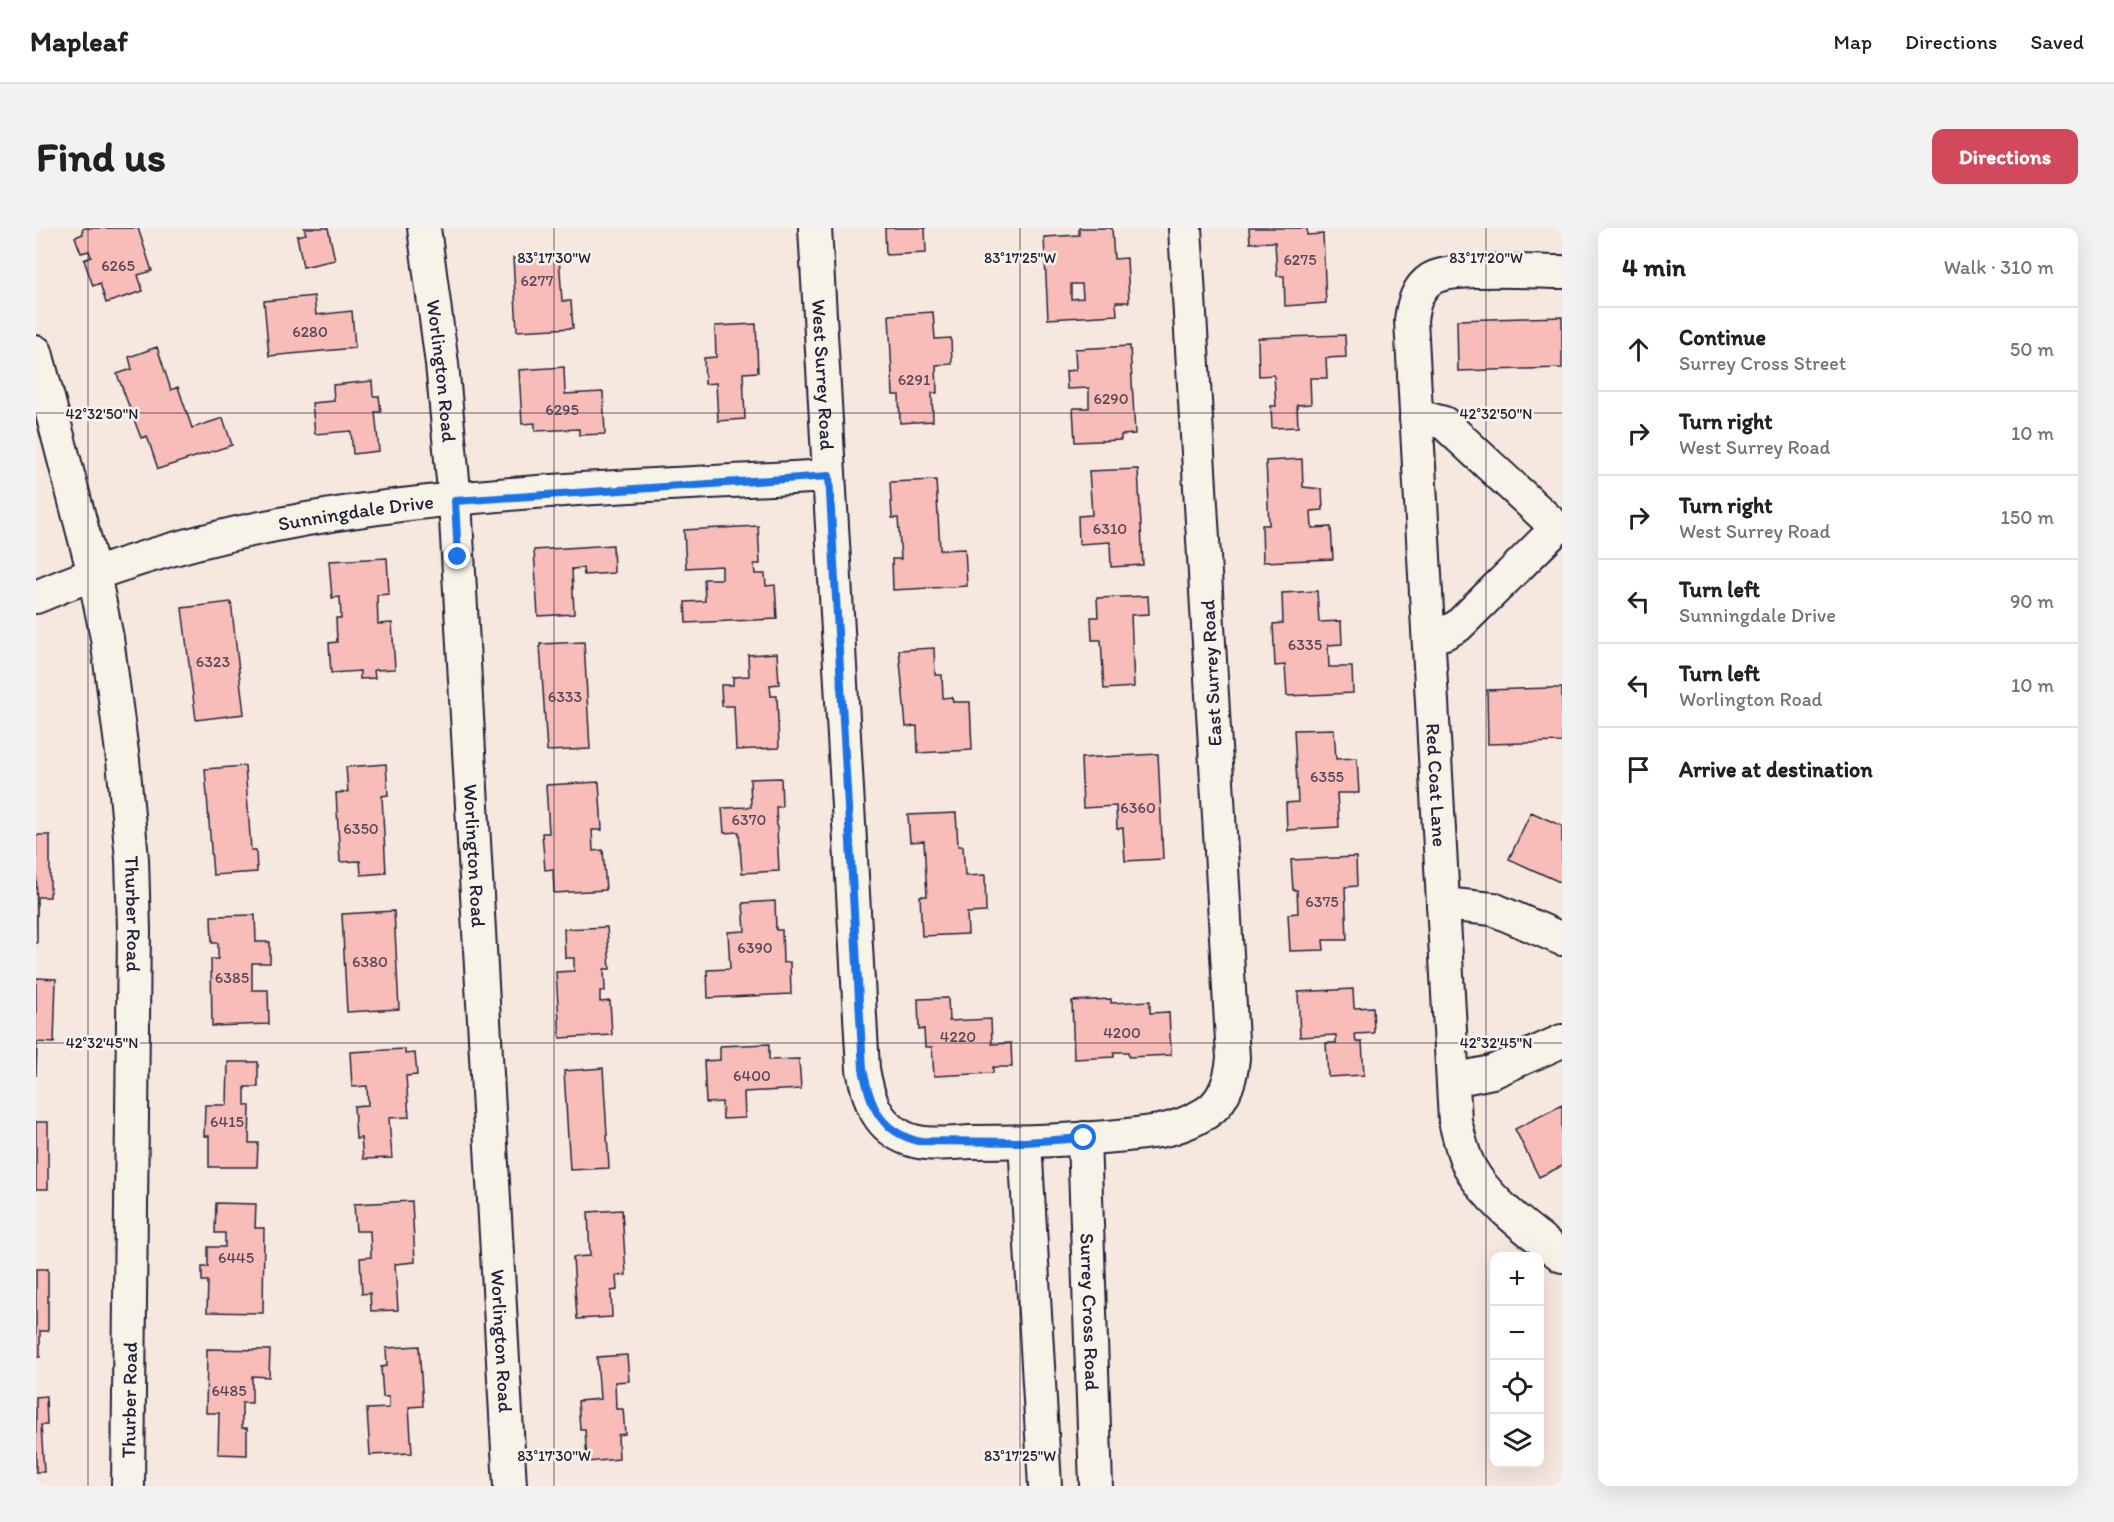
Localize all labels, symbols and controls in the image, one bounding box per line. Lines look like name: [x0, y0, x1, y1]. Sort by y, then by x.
text: Mapleaf: [30, 24, 128, 58]
text: Map: [1834, 29, 1872, 54]
text: Directions: [1905, 29, 1997, 54]
text: Saved: [2030, 29, 2084, 54]
button: Directions: [1932, 129, 2078, 184]
text: Find us: [36, 131, 166, 182]
text: 83°17'30"W: [517, 249, 591, 267]
text: 83°17'25"W: [984, 249, 1056, 267]
text: 83°17'20"W: [1449, 249, 1523, 267]
house number: 6275: [1283, 250, 1317, 269]
text: 4 min: [1622, 251, 1686, 283]
text: Walk · 310 m: [1944, 255, 2054, 279]
house number: 6265: [101, 256, 135, 275]
house number: 6277: [521, 271, 553, 290]
street label: Worlington Road: [422, 298, 461, 443]
street label: West Surrey Road: [807, 298, 840, 451]
house number: 6280: [292, 322, 328, 341]
text: Continue: [1679, 324, 1766, 351]
icon: ahead: [1622, 333, 1655, 366]
text: 50 m: [2010, 337, 2054, 361]
text: Surrey Cross Street: [1679, 351, 1846, 375]
house number: 6291: [898, 370, 931, 389]
house number: 6290: [1093, 389, 1129, 408]
house number: 6295: [545, 400, 579, 419]
text: 42°32'50"N: [66, 405, 138, 423]
text: 42°32'50"N: [1460, 405, 1532, 423]
text: Turn right: [1679, 408, 1773, 435]
icon: right: [1622, 417, 1655, 450]
text: 10 m: [2011, 421, 2054, 445]
text: West Surrey Road: [1679, 435, 1830, 459]
street label: Sunningdale Drive: [276, 489, 435, 536]
text: Turn right: [1679, 492, 1773, 519]
icon: right: [1622, 501, 1655, 534]
text: 150 m: [2001, 505, 2054, 529]
house number: 6310: [1093, 519, 1127, 538]
text: West Surrey Road: [1679, 519, 1830, 543]
route end: [444, 543, 470, 569]
text: Turn left: [1679, 576, 1760, 603]
icon: left: [1622, 585, 1655, 618]
text: 90 m: [2010, 589, 2054, 613]
street label: East Surrey Road: [1195, 599, 1227, 747]
text: Sunningdale Drive: [1679, 603, 1836, 627]
house number: 6335: [1288, 635, 1322, 654]
house number: 6323: [196, 652, 230, 671]
text: Turn left: [1679, 660, 1760, 687]
icon: left: [1622, 669, 1655, 702]
text: 10 m: [2011, 673, 2054, 697]
house number: 6333: [548, 687, 583, 706]
text: Worlington Road: [1679, 687, 1823, 711]
street label: Red Coat Lane: [1421, 723, 1452, 848]
icon: arrive: [1622, 753, 1655, 786]
text: Arrive at destination: [1679, 756, 1873, 783]
house number: 6355: [1310, 767, 1344, 786]
street label: Worlington Road: [459, 783, 491, 928]
house number: 6360: [1120, 798, 1156, 817]
house number: 6370: [732, 810, 766, 829]
house number: 6350: [343, 819, 379, 838]
street label: Thurber Road: [120, 855, 146, 972]
house number: 6375: [1305, 892, 1339, 911]
house number: 6390: [737, 938, 773, 957]
house number: 6380: [352, 952, 388, 971]
house number: 6385: [215, 968, 249, 987]
house number: 4200: [1103, 1023, 1141, 1042]
house number: 4220: [940, 1027, 976, 1046]
text: 42°32'45"N: [66, 1034, 138, 1052]
text: 42°32'45"N: [1460, 1034, 1532, 1052]
house number: 6400: [733, 1066, 771, 1085]
house number: 6415: [210, 1112, 244, 1131]
route start: [1070, 1124, 1096, 1150]
street label: Surrey Cross Road: [1075, 1233, 1105, 1391]
house number: 6445: [218, 1248, 254, 1267]
map controls: [1490, 1252, 1544, 1468]
button: +: [1490, 1252, 1544, 1306]
street label: Worlington Road: [486, 1269, 518, 1413]
button: −: [1490, 1306, 1544, 1360]
street label: Thurber Road: [116, 1341, 142, 1458]
button: locate: [1490, 1360, 1544, 1414]
house number: 6485: [211, 1381, 247, 1400]
button: layers: [1490, 1414, 1544, 1468]
text: 83°17'30"W: [517, 1447, 591, 1465]
text: 83°17'25"W: [984, 1447, 1056, 1465]

